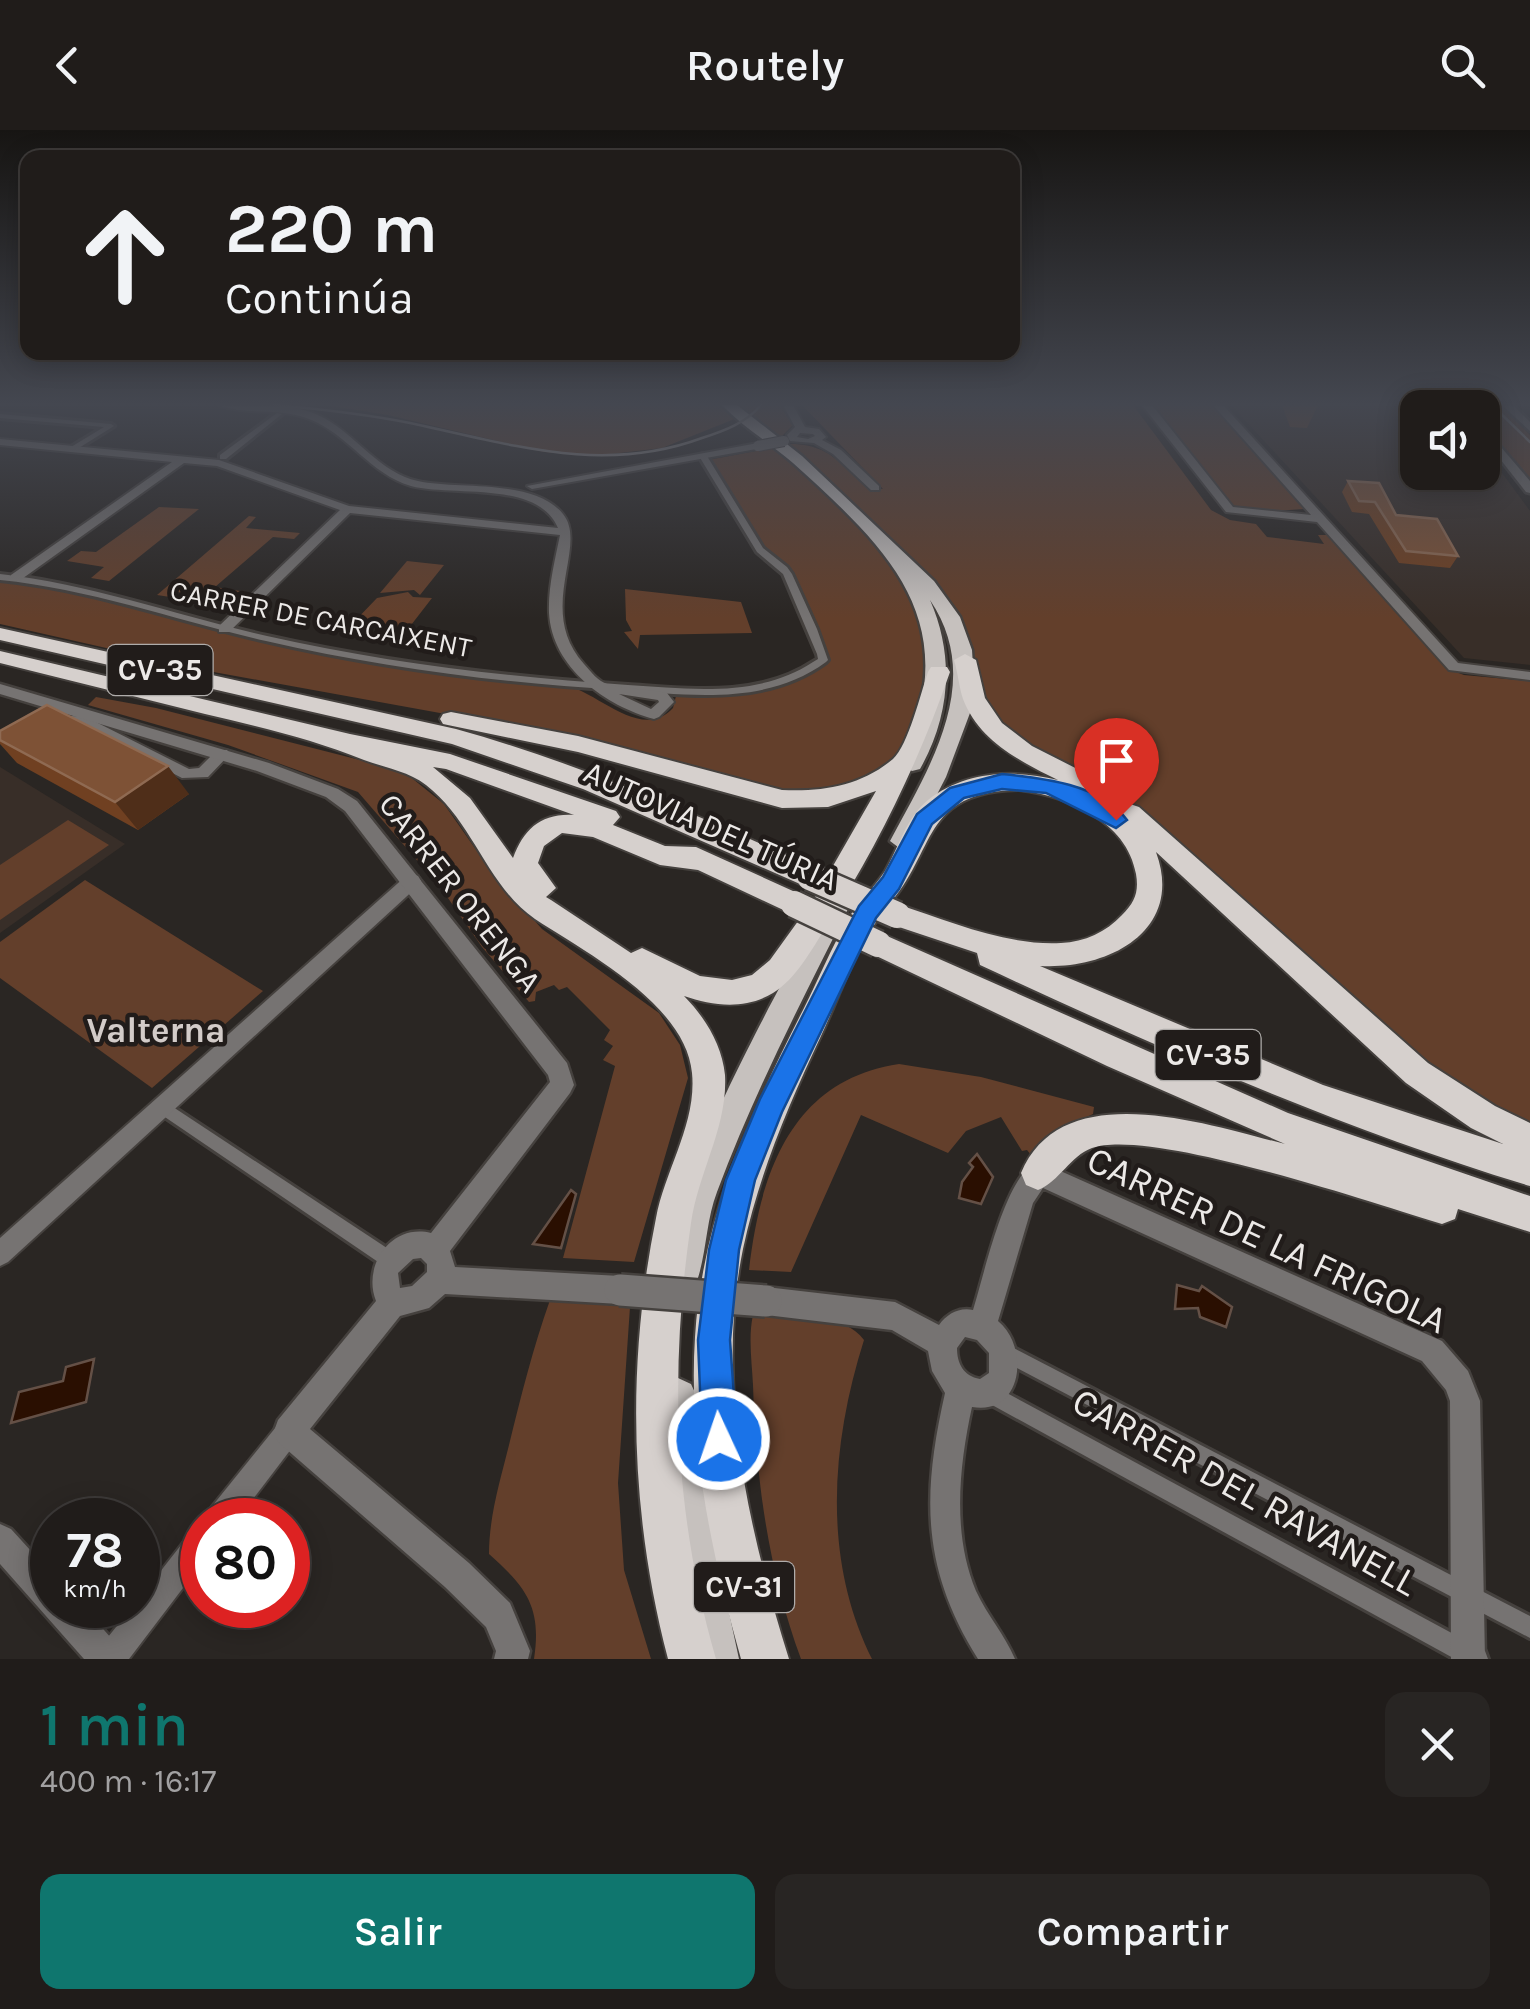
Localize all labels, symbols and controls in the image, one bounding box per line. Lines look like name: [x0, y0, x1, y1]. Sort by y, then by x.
icon: back: [40, 38, 95, 93]
icon: search: [1435, 38, 1490, 93]
text: Routely: [686, 39, 844, 91]
text: 220 m: [225, 188, 438, 270]
icon: ahead: [60, 190, 190, 320]
text: Continúa: [225, 272, 414, 324]
map controls: [1400, 390, 1500, 490]
button: sound: [1400, 390, 1500, 490]
street label: CARRER DE CARCAIXENT: [168, 574, 474, 664]
road number: CV-35: [108, 645, 212, 695]
pin: [1074, 718, 1159, 821]
icon: arrive: [1089, 733, 1144, 788]
street label: AUTOVIA DEL TÚRIA: [578, 752, 845, 899]
street label: CARRER ORENGA: [371, 786, 549, 1000]
district label: Valterna: [86, 1010, 226, 1051]
road number: CV-35: [1156, 1030, 1260, 1080]
street label: CARRER DE LA FRIGOLA: [1080, 1137, 1454, 1343]
street label: CARRER DEL RAVANELL: [1065, 1378, 1426, 1606]
position arrow: [667, 1387, 771, 1491]
speed limit sign: 80: [180, 1498, 310, 1628]
text: 78: [66, 1521, 124, 1580]
road number: CV-31: [694, 1562, 794, 1612]
text: km/h: [63, 1574, 127, 1603]
text: 1 min: [40, 1690, 189, 1760]
button: close: [1385, 1692, 1490, 1797]
text: 400 m · 16:17: [40, 1763, 216, 1800]
button: Salir: [40, 1874, 755, 1989]
button: Compartir: [775, 1874, 1490, 1989]

